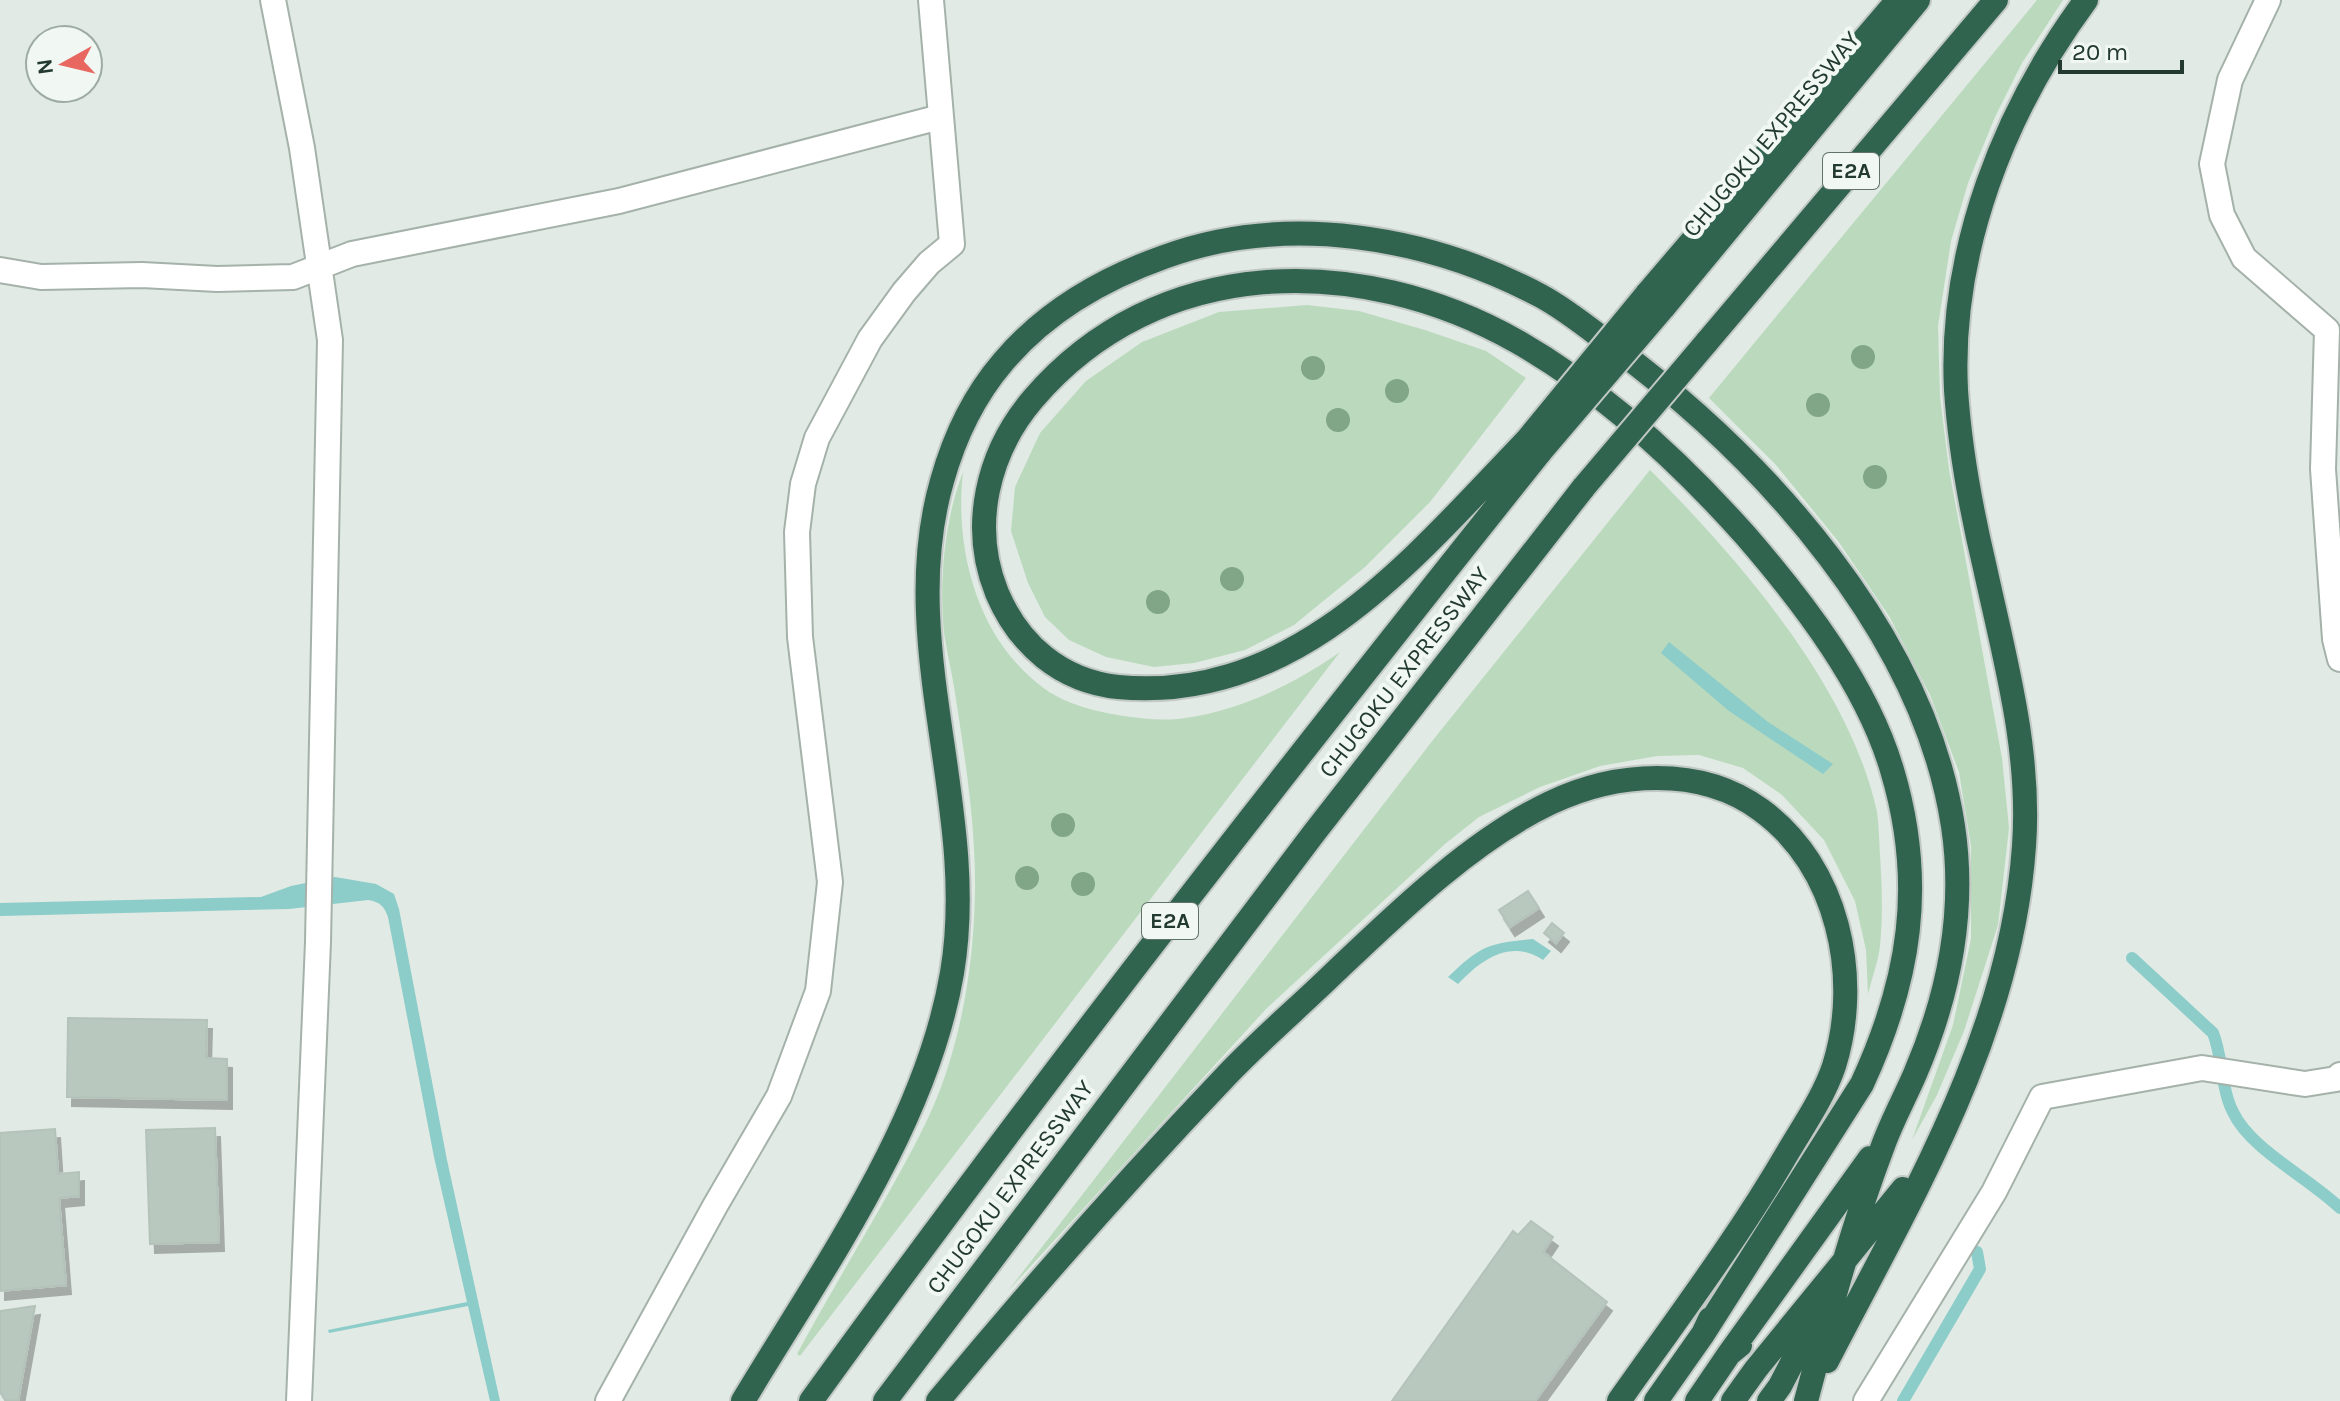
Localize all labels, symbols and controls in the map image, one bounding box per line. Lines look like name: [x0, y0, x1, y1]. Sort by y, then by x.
north arrow: [24, 24, 104, 104]
scale bar: [2060, 24, 2182, 74]
street label: CHUGOKU EXPRESSWAY: [1677, 26, 1865, 242]
text: 20 m: [2072, 38, 2128, 66]
text: N: [31, 57, 59, 76]
road number: E2A: [1823, 153, 1879, 189]
street label: CHUGOKU EXPRESSWAY: [1313, 561, 1495, 783]
road number: E2A: [1142, 903, 1198, 939]
street label: CHUGOKU EXPRESSWAY: [921, 1075, 1099, 1299]

